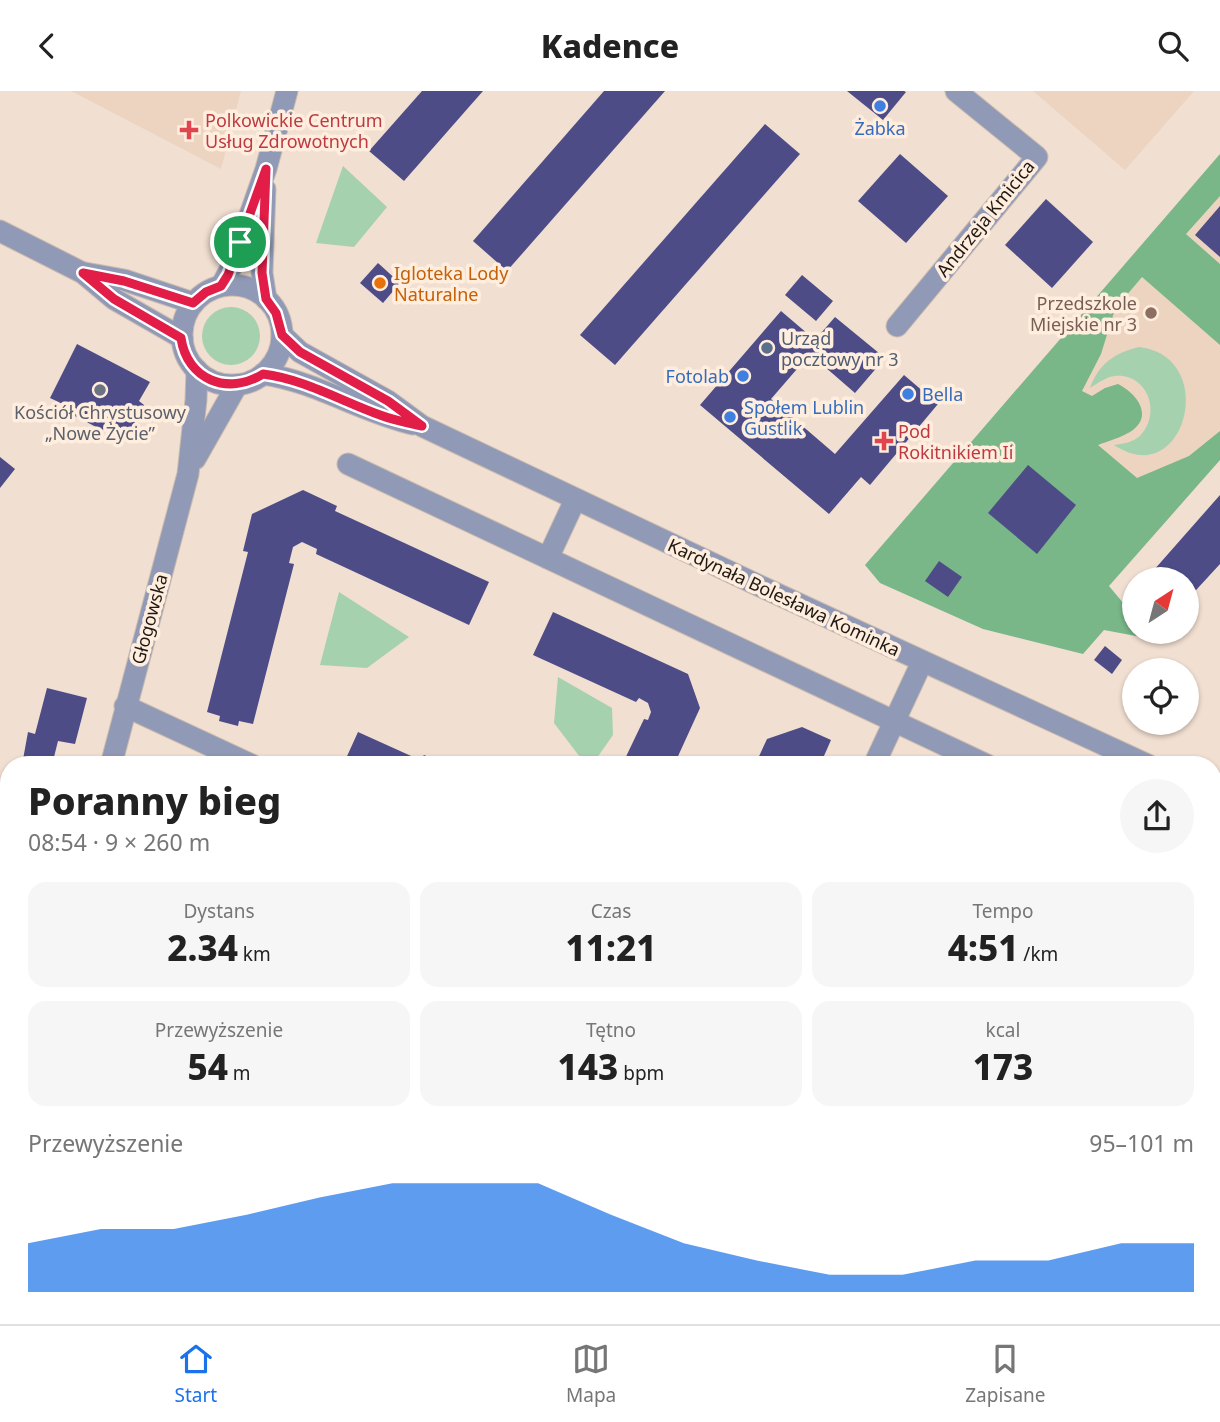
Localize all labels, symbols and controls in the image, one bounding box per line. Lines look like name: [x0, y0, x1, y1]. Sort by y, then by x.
text: Kadence: [541, 24, 679, 67]
icon: back: [28, 27, 66, 65]
icon: search: [1154, 27, 1192, 65]
marker: Żabka: [872, 98, 888, 114]
place label: Polkowickie Centrum Usług Zdrowotnych: [205, 108, 383, 153]
place label: Żabka: [854, 116, 906, 140]
marker: Polkowickie Centrum Usług Zdrowotnych: [179, 120, 199, 140]
street label: Andrzeja Kmicica: [930, 155, 1040, 281]
pin: [210, 212, 270, 272]
icon: arrive: [221, 223, 259, 261]
place label: Igloteka Lody Naturalne: [394, 261, 509, 306]
marker: Igloteka Lody Naturalne: [372, 275, 388, 291]
place label: Przedszkole Miejskie nr 3: [1030, 291, 1137, 336]
marker: Przedszkole Miejskie nr 3: [1143, 305, 1159, 321]
place label: Urząd pocztowy nr 3: [781, 326, 899, 371]
marker: Urząd pocztowy nr 3: [759, 340, 775, 356]
place label: Fotolab: [666, 364, 729, 388]
marker: Fotolab: [735, 368, 751, 384]
marker: Kościół Chrystusowy „Nowe Życie”: [92, 382, 108, 398]
place label: Bella: [922, 382, 963, 406]
marker: Bella: [900, 386, 916, 402]
place label: Społem Lublin Gustlik: [744, 395, 864, 440]
place label: Kościół Chrystusowy „Nowe Życie”: [14, 400, 187, 445]
marker: Społem Lublin Gustlik: [722, 409, 738, 425]
place label: Pod Rokitnikiem Ii: [898, 419, 1013, 464]
marker: Pod Rokitnikiem Ii: [876, 433, 892, 449]
street label: Kardynała Bolesława Kominka: [664, 533, 904, 661]
north arrow: [1122, 567, 1199, 644]
map controls: [1122, 567, 1199, 735]
street label: Głogowska: [125, 571, 173, 667]
button: locate: [1122, 658, 1199, 735]
text: Poranny bieg: [28, 774, 281, 826]
button: share: [1120, 779, 1194, 853]
text: 08:54 · 9 × 260 m: [28, 826, 210, 858]
text: Dystans: [183, 898, 255, 924]
text: Czas: [591, 898, 631, 924]
text: Tempo: [973, 898, 1033, 924]
text: 2.34: [167, 924, 238, 971]
text: 11:21: [566, 924, 656, 971]
text: 4:51: [948, 924, 1018, 971]
text: km: [238, 941, 271, 967]
text: /km: [1018, 941, 1058, 967]
text: Przewyższenie: [155, 1017, 283, 1043]
text: Tętno: [586, 1017, 636, 1043]
text: kcal: [986, 1017, 1020, 1043]
text: 54: [187, 1043, 228, 1090]
text: 143: [558, 1043, 618, 1090]
text: 173: [973, 1043, 1033, 1090]
text: m: [228, 1060, 251, 1086]
text: bpm: [618, 1060, 664, 1086]
text: Przewyższenie: [28, 1127, 183, 1159]
text: 95–101 m: [1089, 1127, 1194, 1159]
tab: Start: [174, 1340, 217, 1408]
tab: Mapa: [566, 1340, 616, 1408]
tab: Zapisane: [965, 1340, 1046, 1408]

